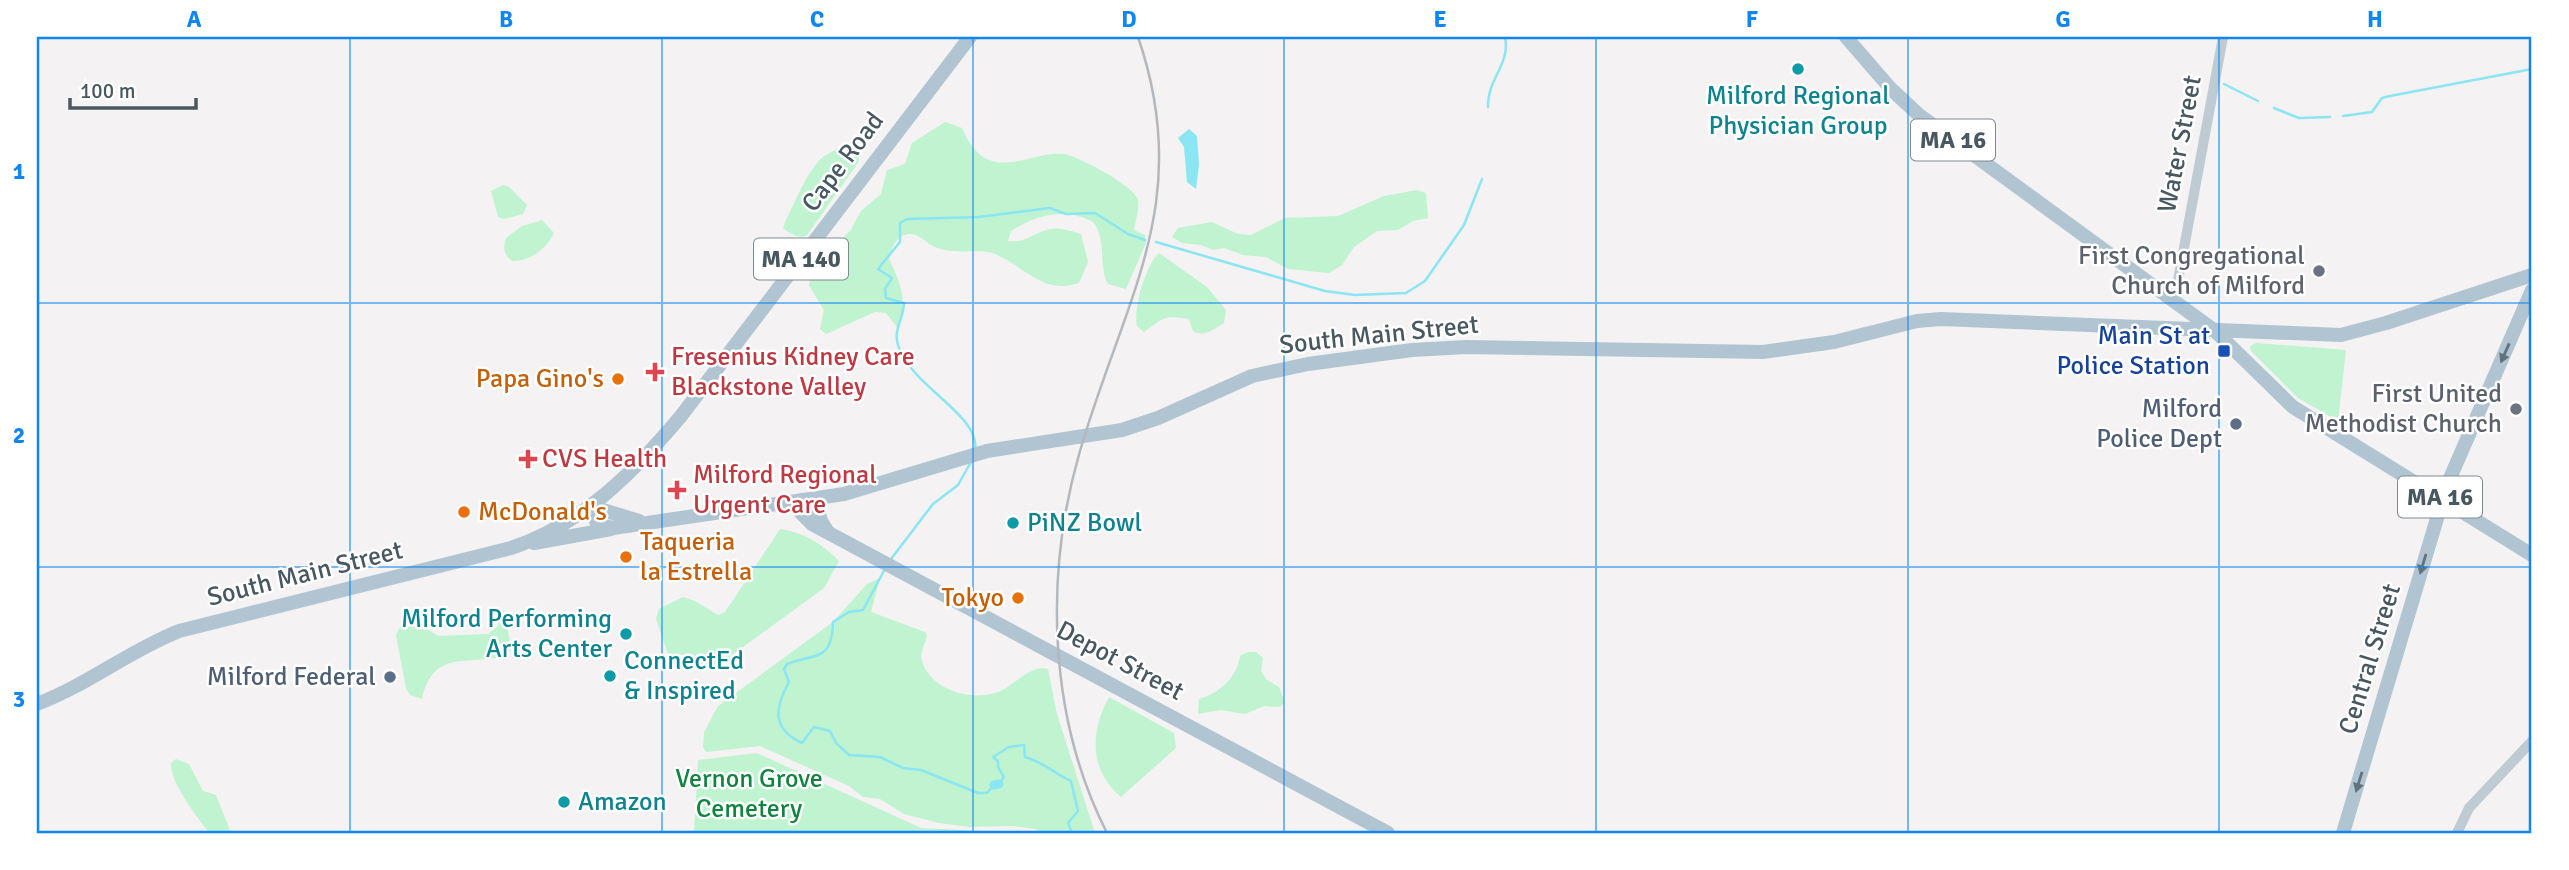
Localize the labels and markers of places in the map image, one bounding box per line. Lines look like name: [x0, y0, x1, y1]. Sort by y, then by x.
marker: Milford Regional Physician Group: [1790, 61, 1806, 77]
place label: Milford Regional Physician Group: [1706, 80, 1890, 142]
place label: First Congregational Church of Milford: [2078, 240, 2305, 302]
marker: First Congregational Church of Milford: [2311, 263, 2327, 279]
place label: Main St at Police Station: [2057, 320, 2210, 382]
place label: Fresenius Kidney Care Blackstone Valley: [671, 341, 915, 403]
marker: Main St at Police Station: [2216, 343, 2232, 359]
marker: Fresenius Kidney Care Blackstone Valley: [645, 362, 665, 382]
place label: Papa Gino's: [476, 363, 604, 395]
marker: Papa Gino's: [610, 371, 626, 387]
place label: First United Methodist Church: [2305, 378, 2502, 440]
place label: Milford Police Dept: [2096, 393, 2222, 455]
marker: First United Methodist Church: [2508, 401, 2524, 417]
marker: Milford Police Dept: [2228, 416, 2244, 432]
place label: CVS Health: [542, 443, 667, 475]
marker: CVS Health: [520, 451, 536, 467]
place label: Milford Regional Urgent Care: [693, 459, 877, 521]
marker: Milford Regional Urgent Care: [667, 480, 687, 500]
place label: McDonald's: [478, 496, 607, 528]
marker: McDonald's: [456, 504, 472, 520]
place label: PiNZ Bowl: [1027, 507, 1142, 539]
marker: PiNZ Bowl: [1005, 515, 1021, 531]
place label: Taqueria la Estrella: [640, 526, 752, 588]
marker: Taqueria la Estrella: [618, 549, 634, 565]
place label: Tokyo: [941, 582, 1004, 614]
marker: Tokyo: [1010, 590, 1026, 606]
place label: Milford Performing Arts Center: [401, 603, 612, 665]
marker: Milford Performing Arts Center: [618, 626, 634, 642]
place label: ConnectEd & Inspired: [624, 645, 744, 707]
place label: Milford Federal: [207, 661, 376, 693]
marker: ConnectEd & Inspired: [602, 668, 618, 684]
marker: Milford Federal: [382, 669, 398, 685]
place label: Amazon: [578, 786, 667, 818]
marker: Amazon: [556, 794, 572, 810]

